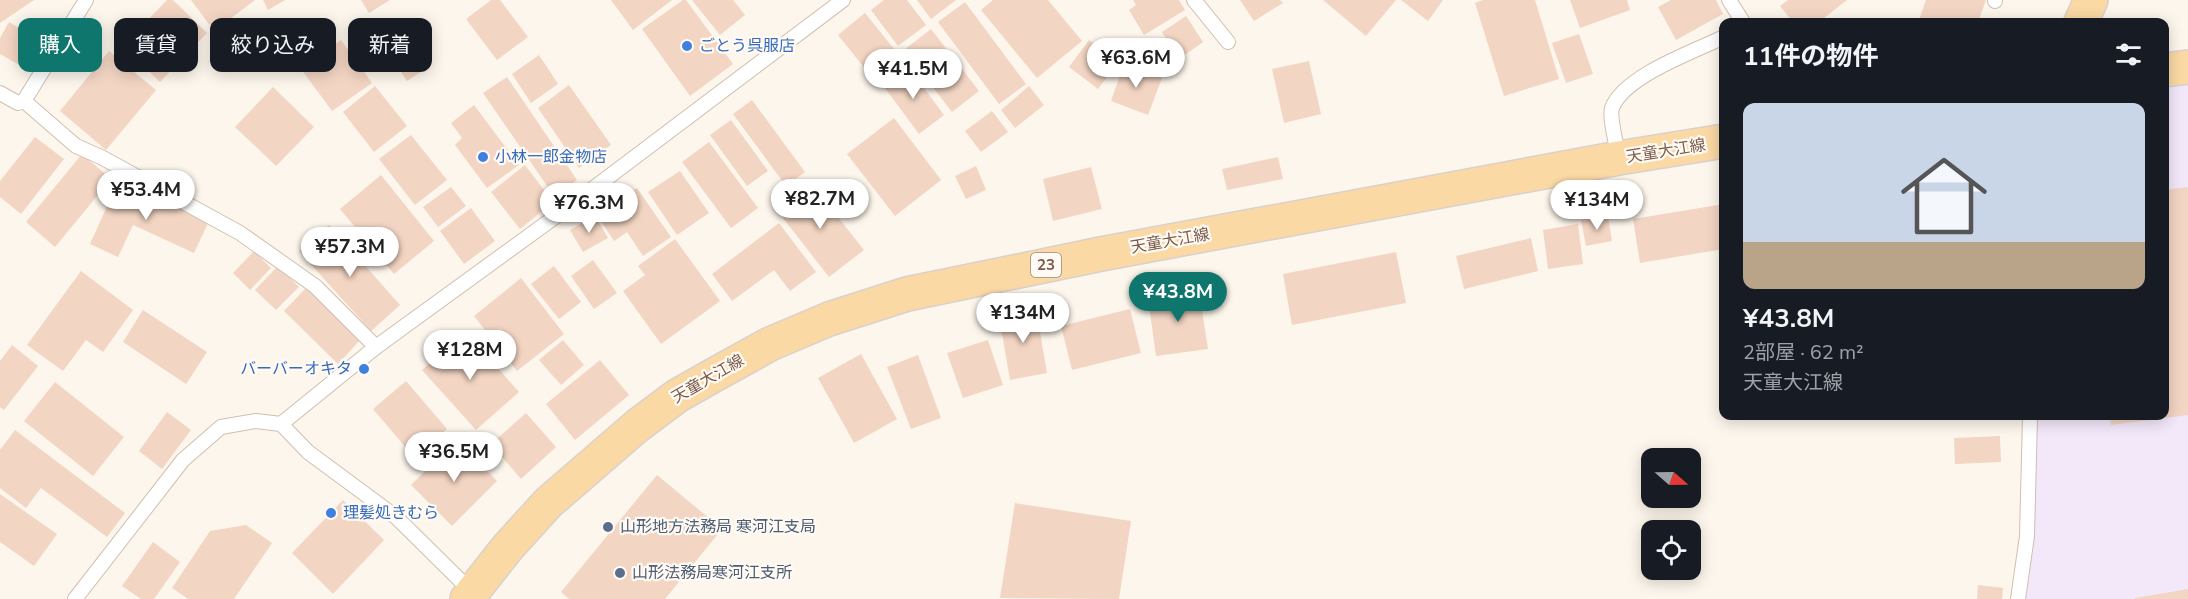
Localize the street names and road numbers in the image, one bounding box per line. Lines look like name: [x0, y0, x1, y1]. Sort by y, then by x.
street label: 天童大江線: [1625, 134, 1707, 168]
street label: 天童大江線: [1129, 223, 1211, 259]
road number: 23: [1031, 253, 1061, 277]
street label: 天童大江線: [668, 349, 748, 409]

